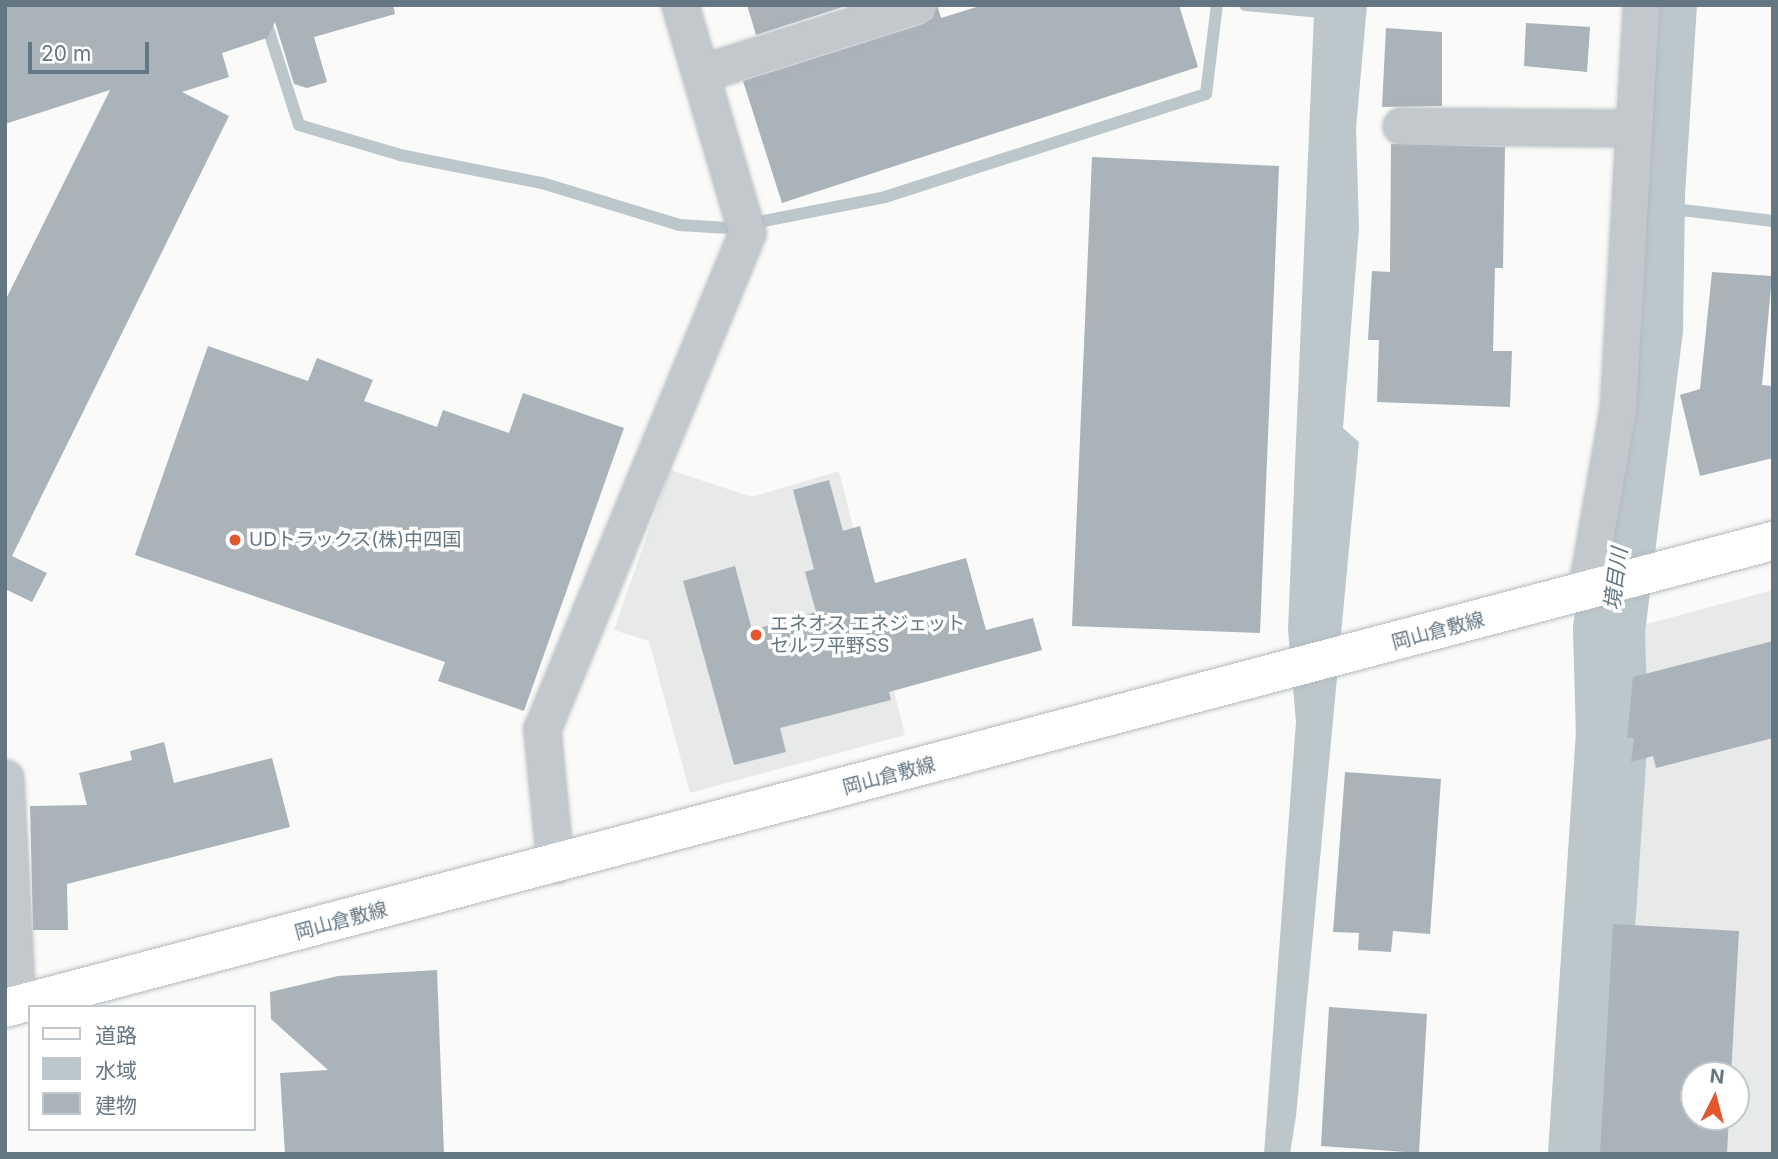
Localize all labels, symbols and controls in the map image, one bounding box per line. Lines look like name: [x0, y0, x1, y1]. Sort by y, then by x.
scale bar: [32, 28, 152, 72]
text: 20 m: [41, 41, 91, 66]
place label: UDトラックス(株)中四国: [249, 529, 462, 551]
marker: UDトラックス(株)中四国: [227, 532, 243, 548]
water label: 境目川: [1600, 546, 1632, 612]
street label: 岡山倉敷線: [1389, 608, 1487, 654]
place label: エネオス エネジェット セルフ平野SS: [770, 613, 965, 657]
marker: エネオス エネジェット セルフ平野SS: [748, 627, 764, 643]
street label: 岡山倉敷線: [840, 753, 938, 799]
street label: 岡山倉敷線: [292, 898, 390, 944]
legend: [28, 1005, 256, 1131]
text: 道路: [95, 1023, 137, 1048]
text: 水域: [95, 1058, 137, 1083]
north arrow: [1680, 1061, 1750, 1131]
text: N: [1709, 1064, 1725, 1089]
text: 建物: [95, 1093, 137, 1118]

